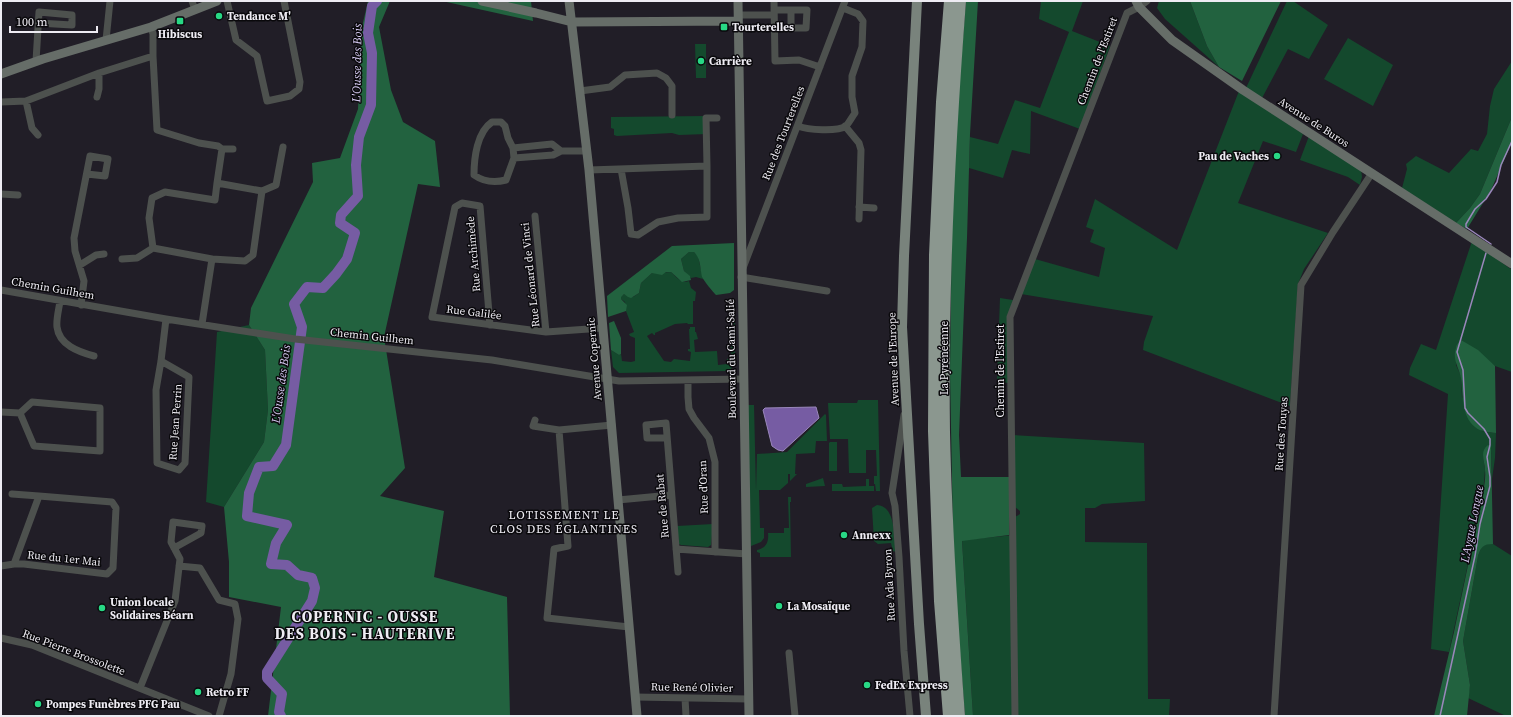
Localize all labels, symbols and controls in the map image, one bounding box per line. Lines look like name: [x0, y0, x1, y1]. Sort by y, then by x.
scale bar: [10, 8, 97, 34]
place label: Tendance M': [227, 9, 291, 24]
marker: Tendance M': [214, 11, 224, 21]
text: 100 m: [16, 14, 48, 30]
street label: Chemin de l'Estiret: [1074, 15, 1121, 107]
marker: Hibiscus: [175, 16, 185, 26]
place label: Tourterelles: [732, 20, 794, 35]
marker: Tourterelles: [719, 22, 729, 32]
water label: L'Ousse des Bois: [348, 23, 366, 104]
place label: Hibiscus: [158, 27, 202, 42]
place label: Carrière: [709, 54, 752, 69]
marker: Carrière: [696, 56, 706, 66]
street label: Rue des Tourterelles: [759, 84, 808, 182]
street label: Avenue de Buros: [1275, 94, 1352, 151]
place label: Pau de Vaches: [1198, 149, 1269, 164]
marker: Pau de Vaches: [1272, 151, 1282, 161]
street label: Rue Archimède: [463, 215, 484, 292]
street label: Rue Léonard de Vinci: [518, 222, 543, 328]
street label: Chemin Guilhem: [10, 274, 96, 303]
street label: Boulevard du Cami-Salié: [723, 299, 740, 419]
street label: Rue Galilée: [445, 302, 503, 323]
street label: Avenue de l'Europe: [884, 312, 903, 406]
street label: Avenue Copernic: [583, 316, 606, 401]
street label: La Pyrénéenne: [937, 321, 952, 395]
street label: Chemin de l'Estiret: [993, 324, 1008, 418]
street label: Chemin Guilhem: [329, 325, 415, 348]
water label: L'Ousse des Bois: [267, 343, 295, 425]
street label: Rue Jean Perrin: [165, 383, 186, 461]
street label: Rue des Touyas: [1271, 396, 1292, 472]
street label: Rue d'Oran: [695, 460, 712, 514]
street label: Rue de Rabat: [652, 473, 673, 539]
water label: L'Aygue Longue: [1456, 484, 1487, 565]
district label: LOTISSEMENT LE CLOS DES ÉGLANTINES: [490, 507, 638, 537]
place label: Annexx: [852, 528, 891, 543]
marker: Annexx: [839, 530, 849, 540]
street label: Rue du 1er Mai: [27, 547, 101, 570]
street label: Rue Ada Byron: [880, 548, 899, 622]
place label: Union locale Solidaires Béarn: [110, 595, 194, 623]
place label: La Mosaïque: [787, 599, 851, 614]
marker: La Mosaïque: [774, 601, 784, 611]
marker: Union locale Solidaires Béarn: [97, 603, 107, 613]
district label: COPERNIC - OUSSE DES BOIS - HAUTERIVE: [275, 606, 455, 644]
street label: Rue Pierre Brossolette: [20, 626, 128, 679]
place label: FedEx Express: [875, 678, 948, 693]
street label: Rue René Olivier: [651, 679, 734, 696]
marker: FedEx Express: [862, 680, 872, 690]
place label: Retro FF: [206, 685, 250, 700]
marker: Retro FF: [193, 687, 203, 697]
place label: Pompes Funèbres PFG Pau: [46, 697, 180, 712]
marker: Pompes Funèbres PFG Pau: [33, 699, 43, 709]

